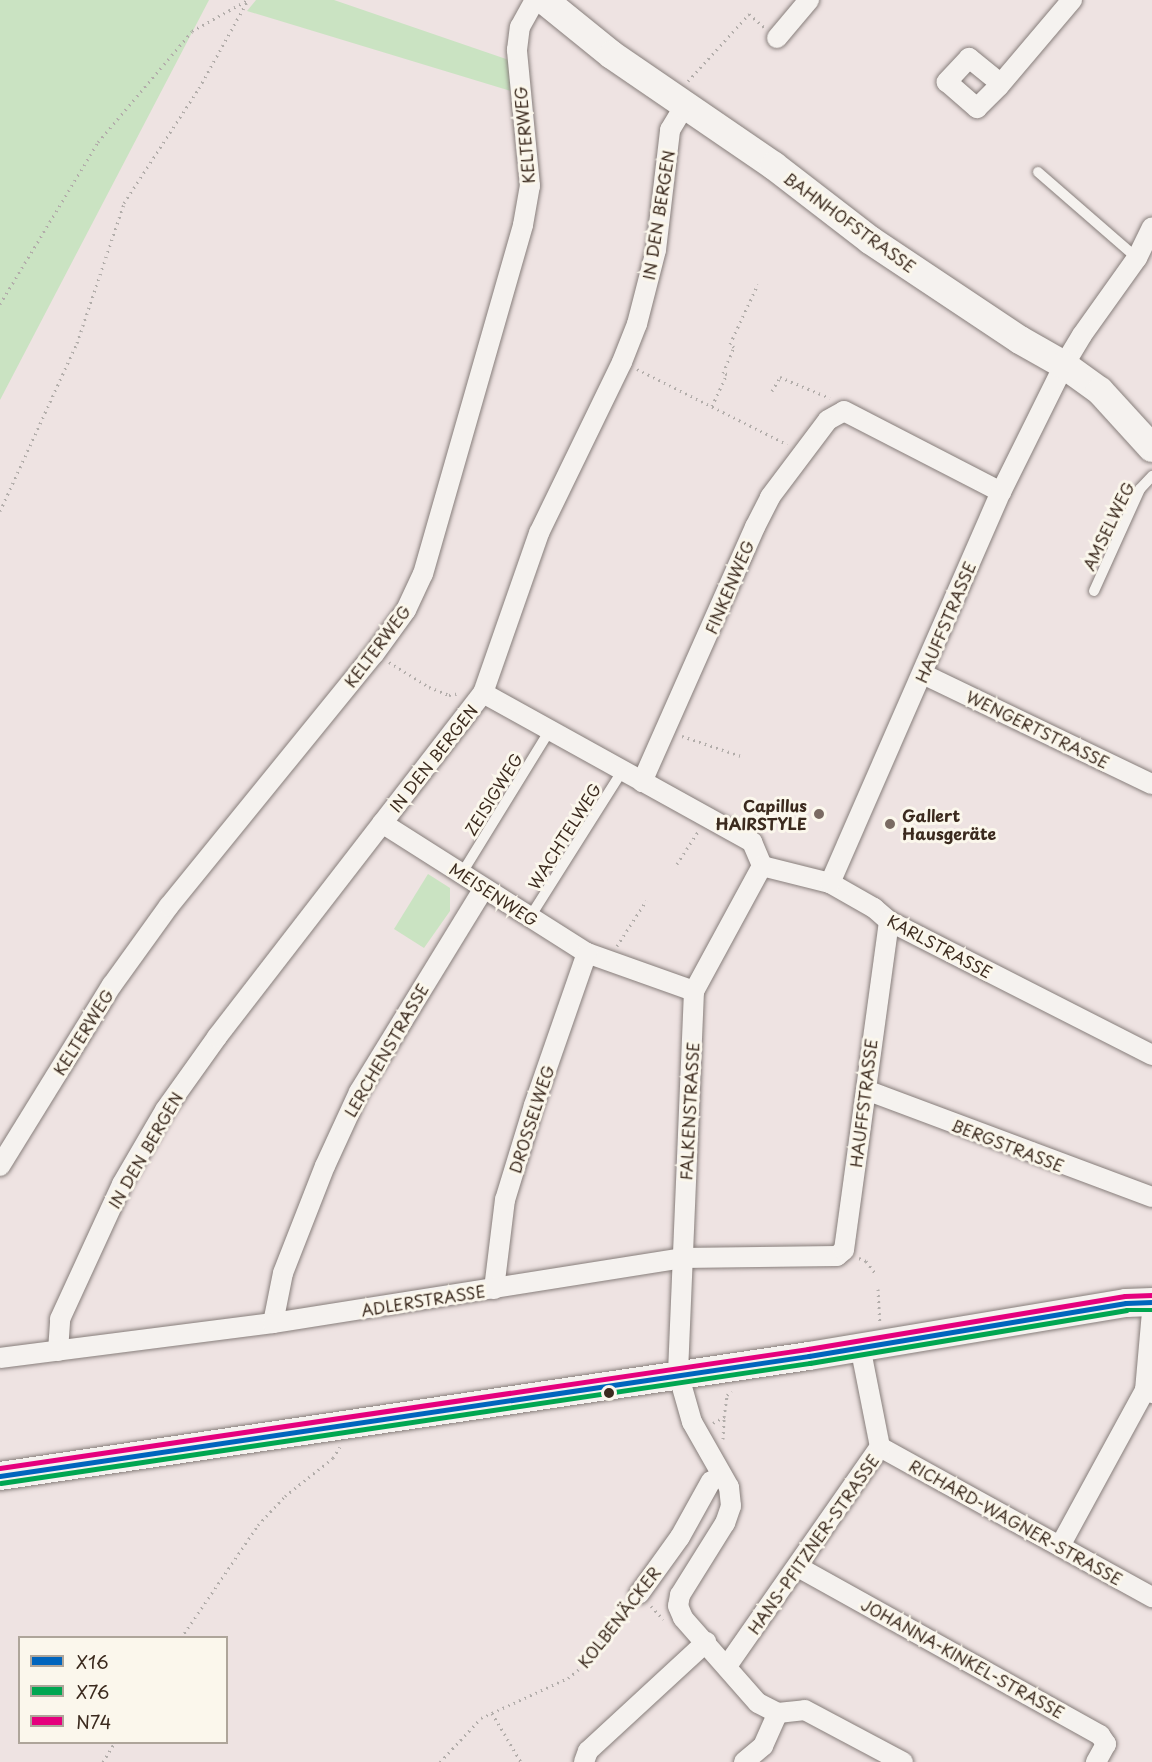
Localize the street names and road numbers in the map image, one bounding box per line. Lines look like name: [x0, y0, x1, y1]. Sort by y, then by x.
street label: KELTERWEG: [510, 86, 538, 184]
street label: IN DEN BERGEN: [638, 149, 678, 281]
street label: BAHNHOFSTRASSE: [780, 168, 920, 276]
street label: AMSELWEG: [1078, 479, 1138, 573]
street label: FINKENWEG: [701, 537, 757, 637]
street label: HAUFFSTRASSE: [911, 559, 979, 685]
street label: KELTERWEG: [340, 601, 414, 691]
street label: WENGERTSTRASSE: [963, 686, 1113, 772]
street label: IN DEN BERGEN: [385, 700, 481, 816]
street label: ZEISIGWEG: [460, 749, 526, 839]
street label: WACHTELWEG: [524, 779, 604, 893]
street label: MEISENWEG: [446, 858, 542, 930]
street label: KARLSTRASSE: [884, 910, 996, 982]
street label: LERCHENSTRASSE: [340, 980, 432, 1120]
street label: KELTERWEG: [49, 986, 117, 1078]
street label: HAUFFSTRASSE: [846, 1038, 880, 1168]
street label: FALKENSTRASSE: [676, 1041, 702, 1181]
street label: DROSSELWEG: [505, 1063, 557, 1175]
street label: IN DEN BERGEN: [104, 1088, 186, 1212]
street label: BERGSTRASSE: [949, 1115, 1067, 1175]
street label: ADLERSTRASSE: [360, 1281, 486, 1319]
street label: HANS-PFITZNER-STRASSE: [744, 1450, 882, 1638]
street label: RICHARD-WAGNER-STRASSE: [906, 1455, 1126, 1589]
street label: KOLBENÄCKER: [574, 1563, 664, 1671]
street label: JOHANNA-KINKEL-STRASSE: [858, 1594, 1068, 1722]

